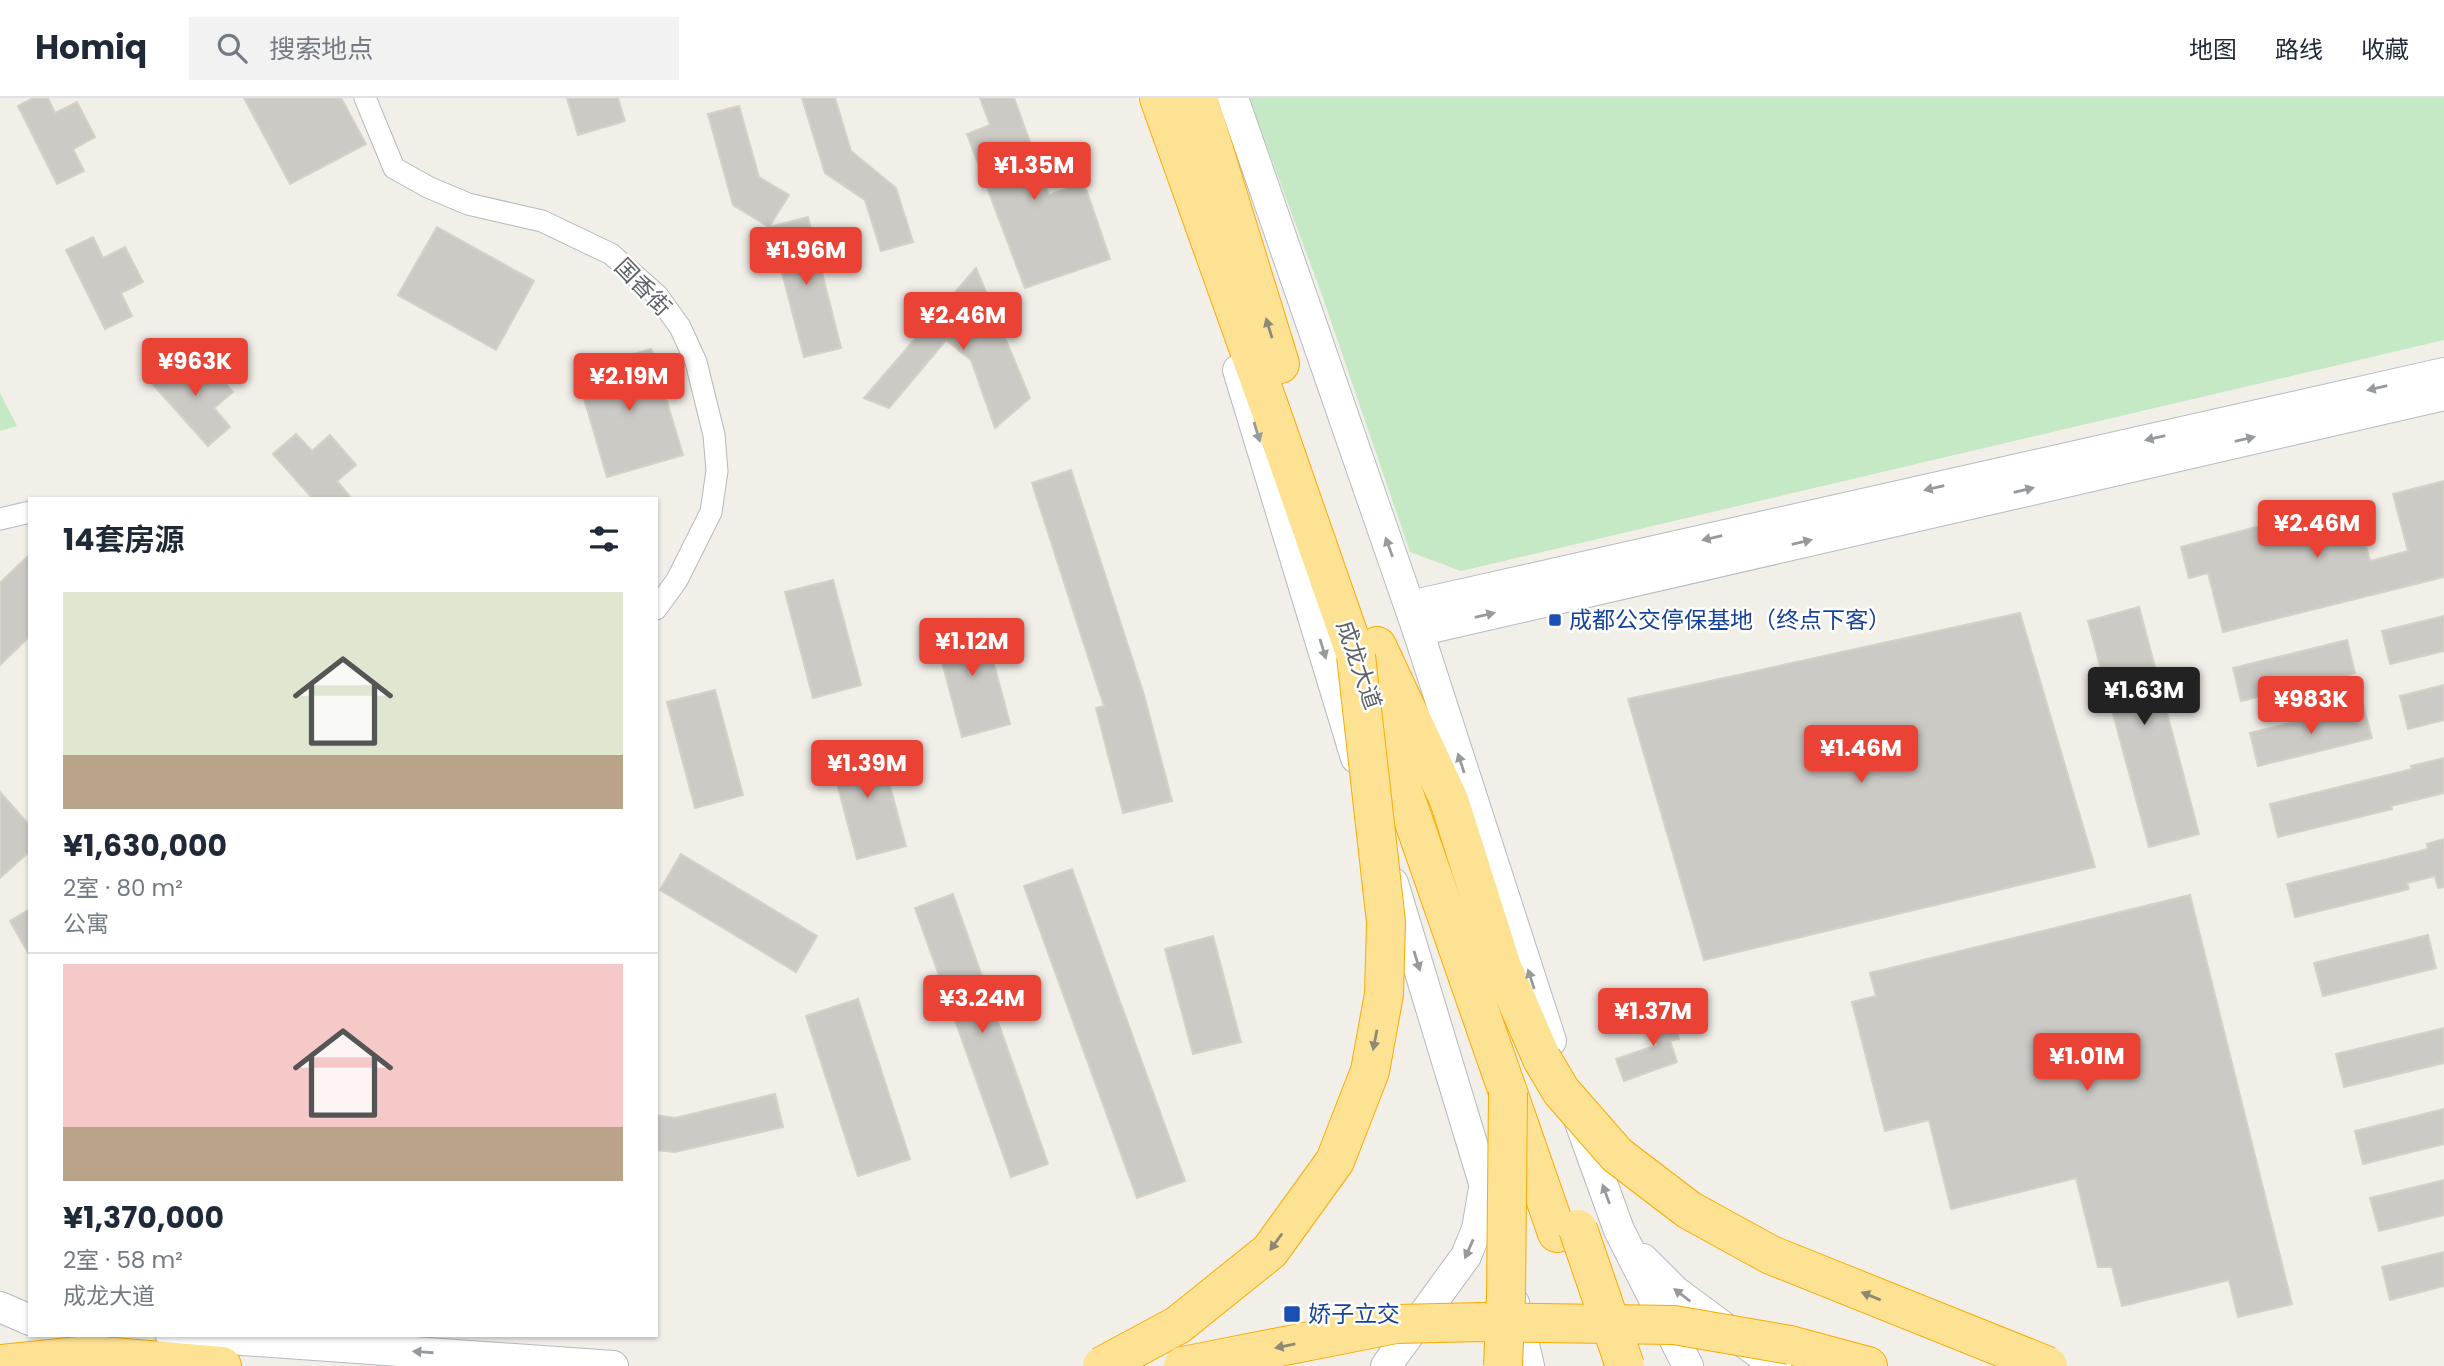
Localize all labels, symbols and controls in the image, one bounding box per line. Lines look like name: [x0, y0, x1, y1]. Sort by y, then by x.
search box: [189, 17, 679, 80]
text: Homiq: [35, 24, 147, 71]
icon: search: [213, 29, 251, 67]
text: 搜索地点: [269, 31, 373, 67]
text: 地图: [2189, 33, 2237, 66]
text: 路线: [2275, 33, 2323, 66]
text: 收藏: [2361, 33, 2409, 66]
pin: ¥1.35M: [977, 142, 1091, 202]
text: ¥1.35M: [994, 149, 1074, 181]
pin: ¥1.96M: [749, 228, 863, 287]
text: ¥1.96M: [766, 234, 846, 266]
street label: 国香街: [608, 251, 678, 323]
pin: ¥2.46M: [906, 292, 1020, 352]
text: ¥2.46M: [920, 299, 1006, 331]
one-way arrow: [1264, 318, 1274, 339]
pin: ¥963K: [146, 338, 244, 398]
text: ¥963K: [158, 345, 232, 377]
pin: ¥2.19M: [572, 354, 686, 413]
text: ¥2.19M: [590, 360, 668, 392]
one-way arrow: [2366, 383, 2388, 394]
one-way arrow: [1252, 421, 1262, 442]
one-way arrow: [2144, 433, 2166, 444]
one-way arrow: [2234, 434, 2256, 445]
one-way arrow: [1923, 483, 1945, 494]
one-way arrow: [2013, 485, 2035, 496]
pin: ¥2.46M: [2260, 500, 2374, 560]
text: ¥2.46M: [2274, 507, 2360, 539]
text: 14套房源: [63, 518, 185, 561]
icon: filters: [585, 520, 623, 558]
one-way arrow: [1701, 533, 1723, 544]
one-way arrow: [1383, 536, 1394, 557]
one-way arrow: [1791, 536, 1813, 547]
place label: 成都公交停保基地（终点下客）: [1569, 604, 1891, 636]
one-way arrow: [1474, 609, 1496, 620]
marker: 成都公交停保基地（终点下客）: [1547, 612, 1563, 628]
street label: 成龙大道: [1329, 616, 1389, 714]
pin: ¥1.12M: [915, 618, 1029, 678]
text: ¥1.12M: [935, 625, 1009, 657]
icon: home: [280, 638, 406, 764]
one-way arrow: [1318, 639, 1328, 660]
pin: ¥1.63M: [2087, 668, 2201, 727]
text: ¥1.63M: [2104, 674, 2184, 706]
pin: ¥983K: [2262, 676, 2360, 736]
text: ¥983K: [2274, 683, 2348, 715]
pin: ¥1.46M: [1804, 726, 1918, 785]
text: ¥1.46M: [1820, 732, 1902, 764]
pin: ¥1.39M: [810, 740, 924, 800]
text: ¥1.39M: [827, 747, 907, 779]
one-way arrow: [1455, 752, 1466, 773]
text: ¥1,630,000: [63, 824, 227, 867]
text: 2室 · 80 m²: [63, 872, 183, 904]
text: 公寓: [63, 908, 109, 940]
one-way arrow: [1413, 951, 1423, 972]
one-way arrow: [1525, 969, 1536, 990]
pin: ¥3.24M: [925, 976, 1039, 1035]
text: ¥3.24M: [939, 982, 1025, 1014]
pin: ¥1.37M: [1596, 988, 1710, 1048]
text: ¥1.37M: [1614, 995, 1692, 1027]
icon: home: [280, 1010, 406, 1136]
one-way arrow: [1370, 1029, 1381, 1051]
pin: ¥1.01M: [2030, 1034, 2144, 1093]
text: ¥1.01M: [2049, 1040, 2125, 1072]
one-way arrow: [1600, 1183, 1611, 1204]
text: ¥1,370,000: [63, 1196, 224, 1239]
one-way arrow: [1269, 1233, 1283, 1251]
one-way arrow: [1463, 1239, 1475, 1259]
text: 2室 · 58 m²: [63, 1244, 183, 1276]
text: 成龙大道: [63, 1280, 155, 1312]
one-way arrow: [1673, 1289, 1691, 1303]
one-way arrow: [1860, 1290, 1881, 1301]
place label: 娇子立交: [1308, 1298, 1400, 1330]
marker: 娇子立交: [1282, 1304, 1302, 1324]
one-way arrow: [1274, 1340, 1296, 1351]
one-way arrow: [412, 1346, 434, 1357]

